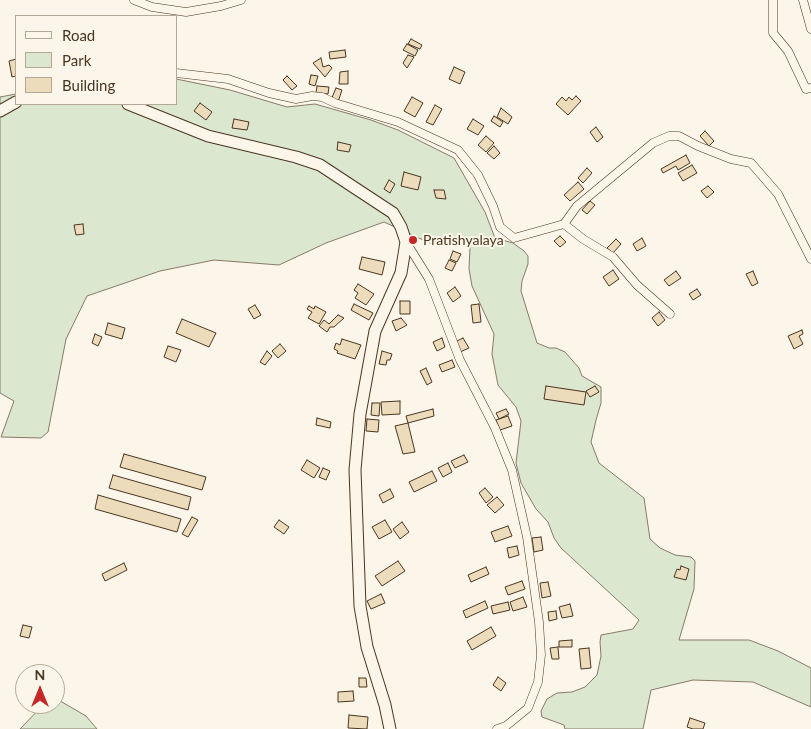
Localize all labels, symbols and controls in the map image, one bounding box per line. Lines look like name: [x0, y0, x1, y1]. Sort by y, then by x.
legend: [15, 15, 178, 105]
text: Road: [62, 26, 95, 44]
text: Park: [62, 51, 91, 69]
text: Building: [62, 76, 115, 94]
place label: Pratishyalaya: [423, 232, 504, 248]
marker: Pratishyalaya: [407, 234, 419, 246]
north arrow: [15, 664, 65, 714]
text: N: [35, 666, 45, 683]

